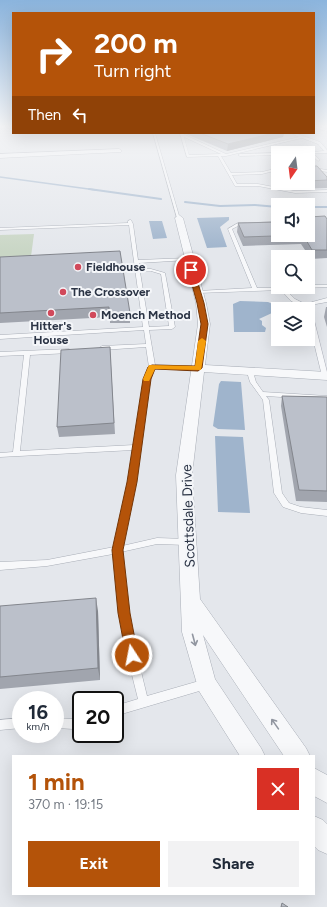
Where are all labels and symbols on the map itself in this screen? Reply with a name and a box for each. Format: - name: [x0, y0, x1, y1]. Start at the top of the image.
- north arrow: [271, 146, 315, 190]
- pin: [174, 253, 208, 287]
- place label: Fieldhouse: [86, 260, 146, 274]
- marker: Fieldhouse: [73, 262, 83, 272]
- place label: The Crossover: [71, 285, 151, 299]
- marker: The Crossover: [58, 287, 68, 297]
- marker: Hitter's House: [46, 308, 56, 318]
- place label: Moench Method: [101, 308, 191, 322]
- marker: Moench Method: [88, 310, 98, 320]
- place label: Hitter's House: [30, 319, 72, 347]
- street label: Scottsdale Drive: [178, 464, 199, 568]
- position arrow: [111, 634, 153, 676]
- one-way arrow: [191, 634, 198, 647]
- speed limit sign: 20: [72, 691, 124, 743]
- one-way arrow: [271, 719, 279, 730]

